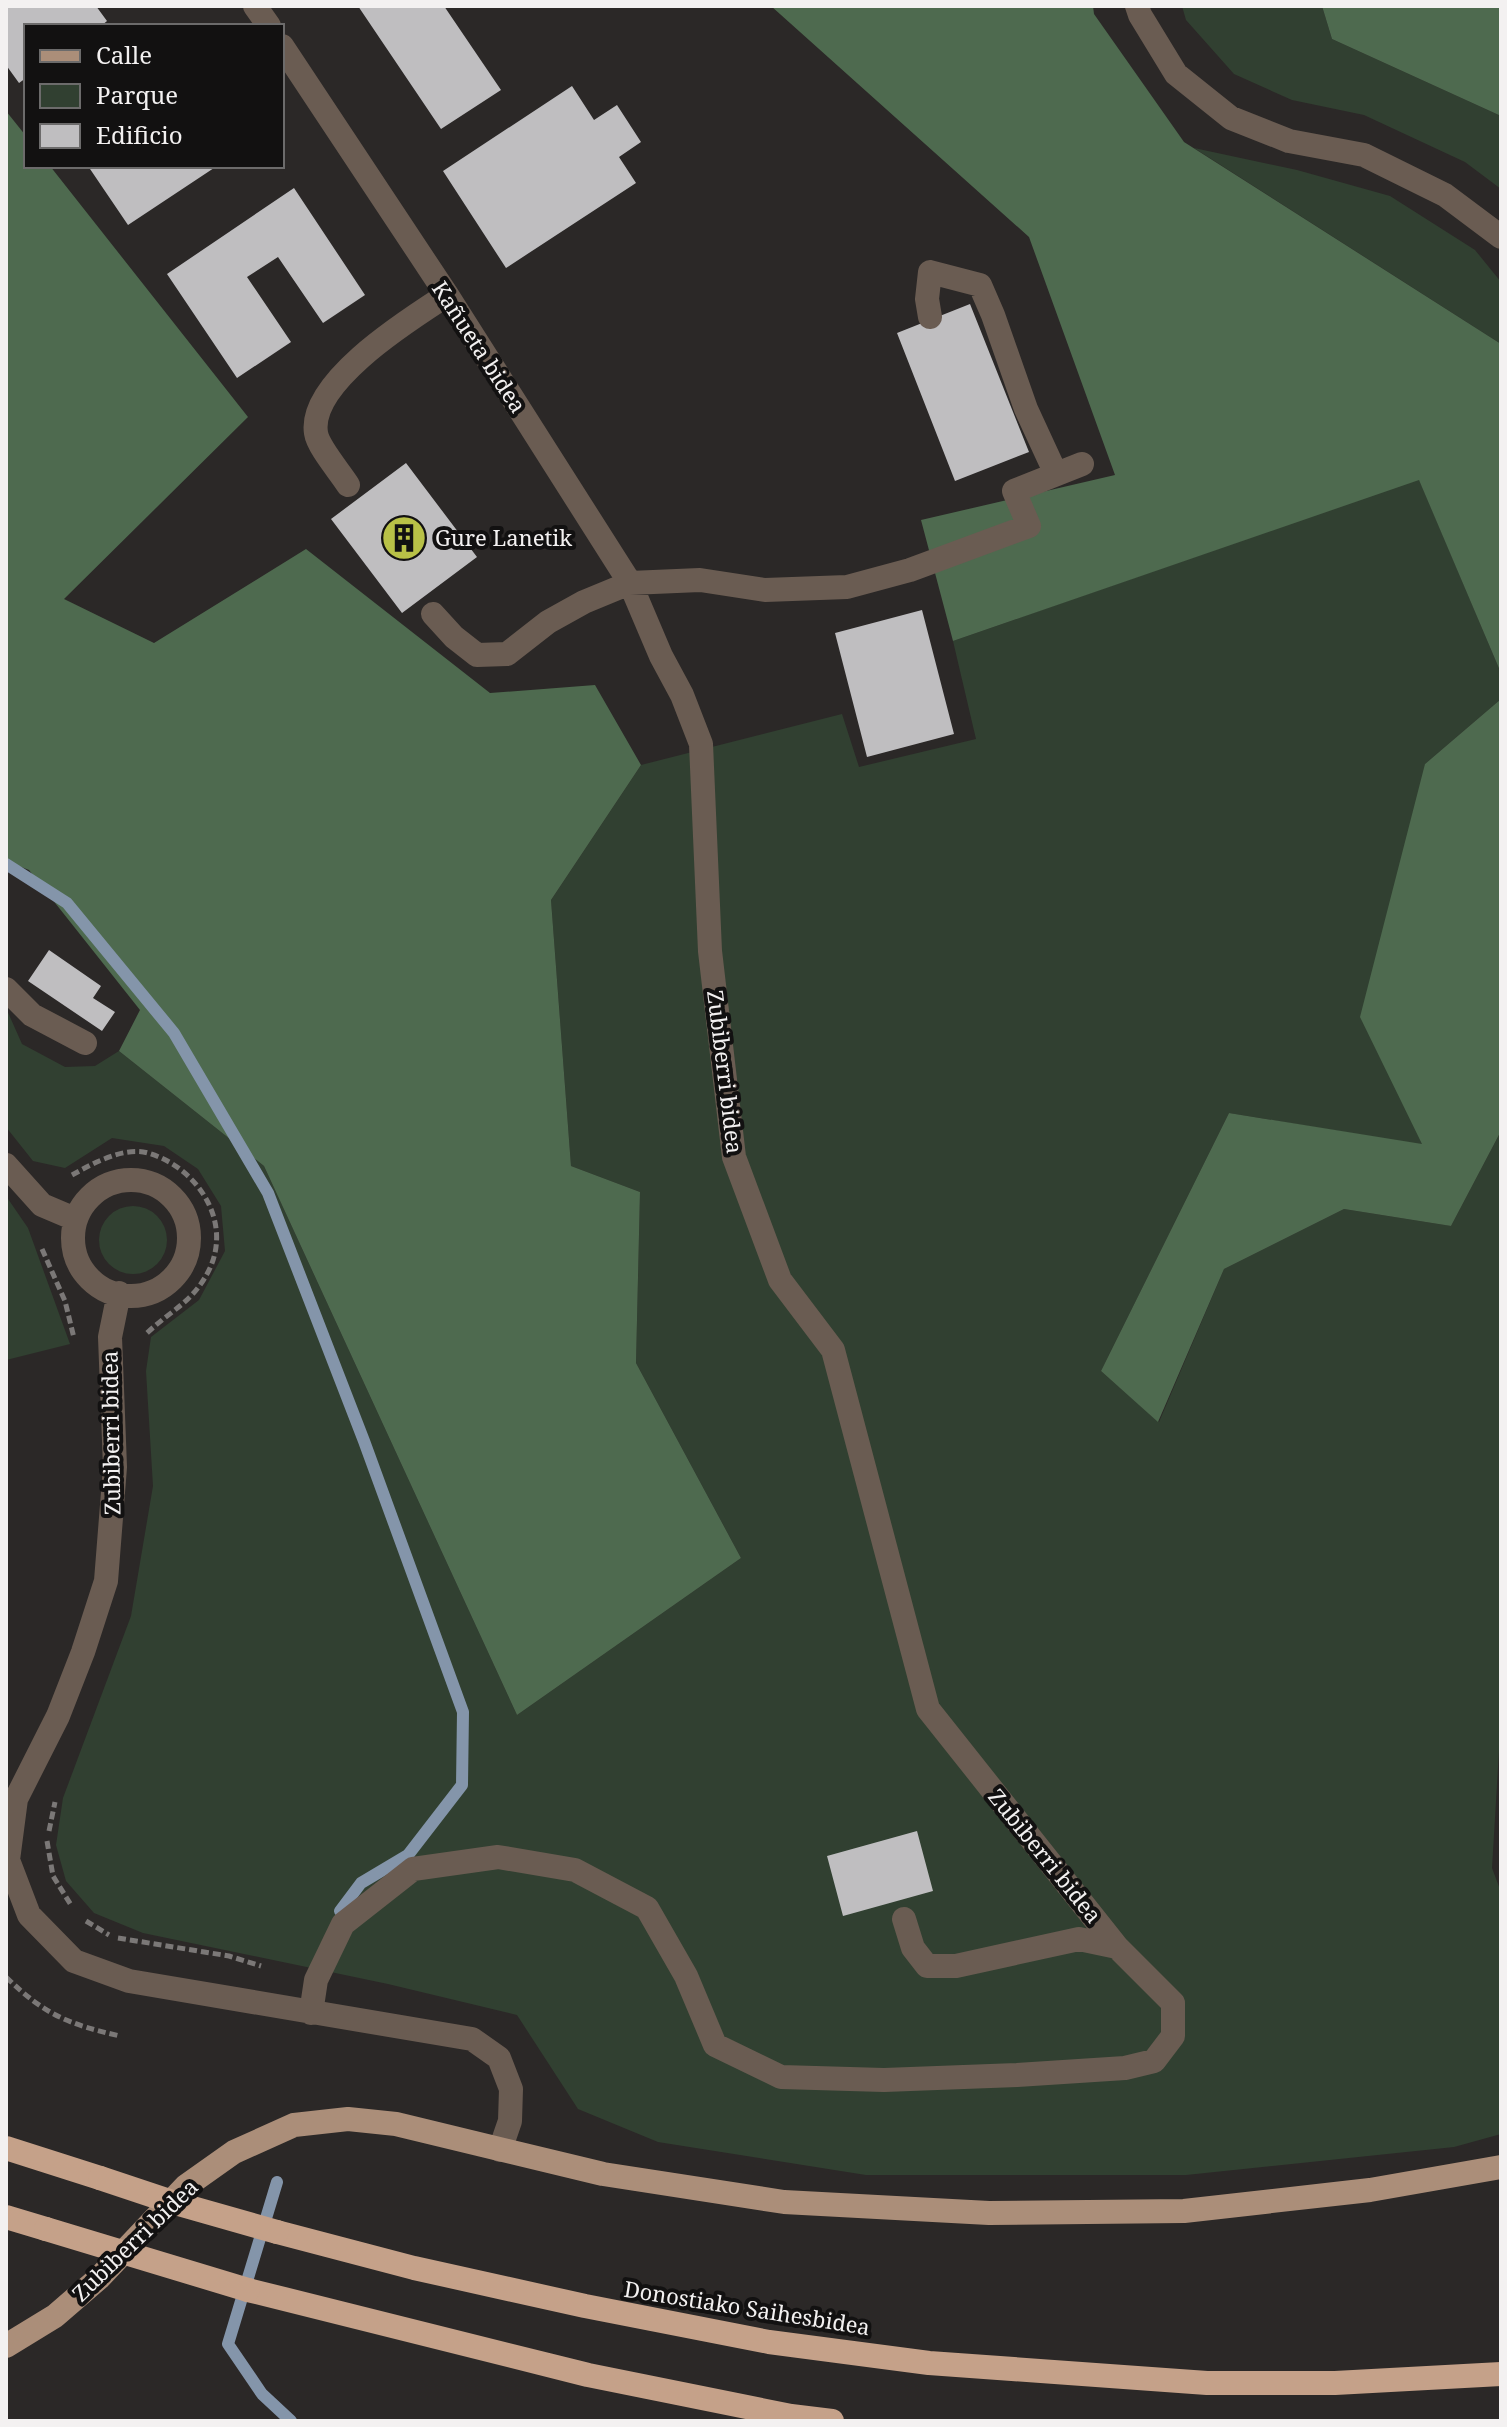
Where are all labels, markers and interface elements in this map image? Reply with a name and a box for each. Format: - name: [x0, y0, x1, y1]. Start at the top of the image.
- legend: [24, 24, 284, 168]
- text: Calle: [96, 38, 152, 71]
- text: Parque: [96, 78, 178, 111]
- text: Edificio: [96, 118, 183, 151]
- street label: Kañueta bidea: [426, 275, 534, 418]
- building icon: Gure Lanetik: [380, 514, 428, 562]
- place label: Gure Lanetik: [435, 522, 572, 552]
- street label: Zubiberri bidea: [701, 988, 751, 1155]
- street label: Zubiberri bidea: [94, 1351, 126, 1516]
- street label: Zubiberri bidea: [982, 1782, 1109, 1929]
- street label: Zubiberri bidea: [65, 2171, 204, 2307]
- street label: Donostiako Saihesbidea: [622, 2273, 872, 2341]

